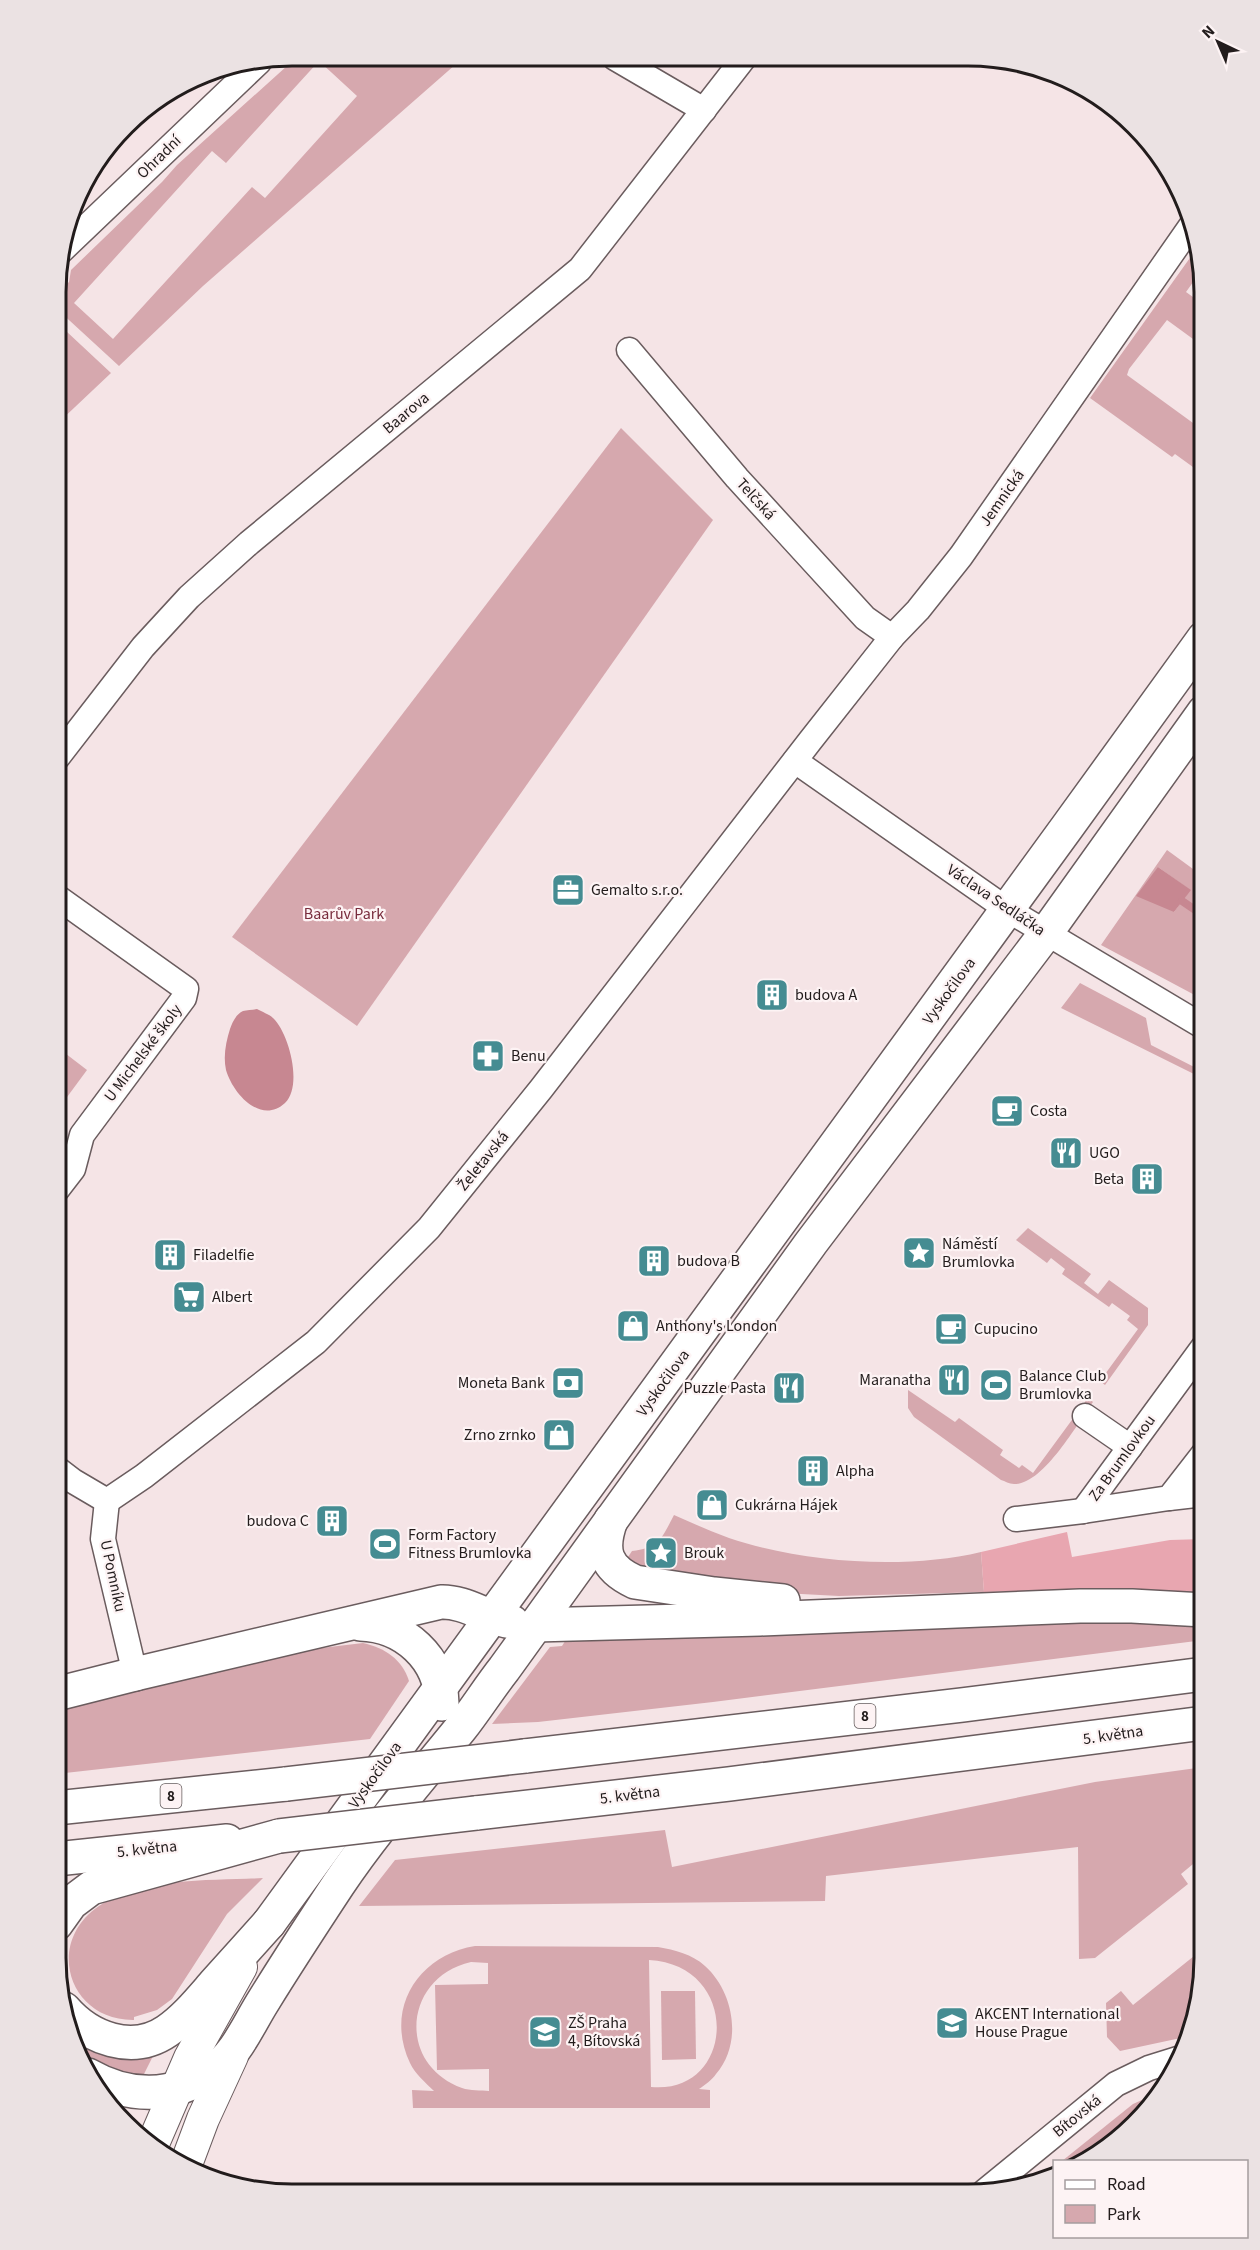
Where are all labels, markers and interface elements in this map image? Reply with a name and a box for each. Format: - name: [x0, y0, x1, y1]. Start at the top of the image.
- north arrow: [1188, 12, 1248, 72]
- text: N: [1197, 20, 1220, 44]
- street label: Ohradní: [132, 130, 187, 184]
- street label: Baarova: [378, 387, 434, 439]
- street label: Jemnická: [974, 465, 1030, 531]
- street label: Telčská: [731, 473, 781, 525]
- street label: Václava Sedláčka: [942, 859, 1050, 941]
- office icon: Gemalto s.r.o.: [550, 872, 586, 908]
- place label: Gemalto s.r.o.: [591, 879, 683, 901]
- park label: Baarův Park: [304, 903, 384, 925]
- street label: Vyskočilova: [917, 953, 981, 1029]
- building icon: budova A: [754, 977, 790, 1013]
- place label: budova A: [795, 984, 857, 1006]
- street label: U Michelské školy: [99, 999, 187, 1106]
- pharmacy icon: Benu: [470, 1038, 506, 1074]
- place label: Benu: [511, 1045, 546, 1067]
- cafe icon: Costa: [989, 1093, 1025, 1129]
- place label: Costa: [1030, 1100, 1067, 1122]
- street label: Želetavská: [452, 1126, 514, 1196]
- restaurant icon: UGO: [1048, 1135, 1084, 1171]
- place label: UGO: [1089, 1142, 1120, 1164]
- building icon: Beta: [1129, 1161, 1165, 1197]
- place label: Beta: [1094, 1168, 1124, 1190]
- place label: Náměstí Brumlovka: [942, 1233, 1015, 1273]
- place icon: Náměstí Brumlovka: [901, 1235, 937, 1271]
- building icon: Filadelfie: [152, 1237, 188, 1273]
- building icon: budova B: [636, 1243, 672, 1279]
- place label: Filadelfie: [193, 1244, 254, 1266]
- place label: budova B: [677, 1250, 740, 1272]
- supermarket icon: Albert: [171, 1279, 207, 1315]
- place label: Albert: [212, 1286, 253, 1308]
- shop icon: Anthony's London: [615, 1308, 651, 1344]
- cafe icon: Cupucino: [933, 1311, 969, 1347]
- place label: Anthony's London: [656, 1315, 777, 1337]
- place label: Cupucino: [974, 1318, 1038, 1340]
- street label: Vyskočilova: [631, 1345, 695, 1421]
- restaurant icon: Maranatha: [936, 1362, 972, 1398]
- bank icon: Moneta Bank: [550, 1365, 586, 1401]
- place label: Balance Club Brumlovka: [1019, 1365, 1106, 1405]
- sports icon: Balance Club Brumlovka: [978, 1367, 1014, 1403]
- place label: Maranatha: [859, 1369, 931, 1391]
- restaurant icon: Puzzle Pasta: [771, 1370, 807, 1406]
- place label: Moneta Bank: [458, 1372, 545, 1394]
- place label: Puzzle Pasta: [683, 1377, 766, 1399]
- street label: Za Brumlovkou: [1083, 1410, 1161, 1506]
- shop icon: Zrno zrnko: [541, 1417, 577, 1453]
- place label: Zrno zrnko: [464, 1424, 536, 1446]
- building icon: Alpha: [795, 1453, 831, 1489]
- place label: Alpha: [836, 1460, 874, 1482]
- shop icon: Cukrárna Hájek: [694, 1487, 730, 1523]
- place label: Cukrárna Hájek: [735, 1494, 838, 1516]
- building icon: budova C: [314, 1503, 350, 1539]
- place label: budova C: [246, 1510, 309, 1532]
- place label: Form Factory Fitness Brumlovka: [408, 1524, 531, 1564]
- sports icon: Form Factory Fitness Brumlovka: [367, 1526, 403, 1562]
- place icon: Brouk: [643, 1535, 679, 1571]
- street label: U Pomníku: [95, 1538, 131, 1614]
- place label: Brouk: [684, 1542, 724, 1564]
- road number: 8: [854, 1704, 876, 1728]
- street label: 5. května: [1082, 1720, 1144, 1750]
- street label: Vyskočilova: [343, 1737, 407, 1813]
- street label: 5. května: [599, 1780, 661, 1810]
- road number: 8: [160, 1784, 182, 1808]
- street label: 5. května: [116, 1835, 178, 1863]
- place label: AKCENT International House Prague: [975, 2003, 1119, 2043]
- school or university icon: AKCENT International House Prague: [934, 2005, 970, 2041]
- place label: ZŠ Praha 4, Bítovská: [568, 2012, 640, 2052]
- school or university icon: ZŠ Praha 4, Bítovská: [527, 2014, 563, 2050]
- street label: Bítovská: [1048, 2089, 1106, 2143]
- legend: [1053, 2160, 1248, 2238]
- text: Road: [1107, 2172, 1146, 2197]
- text: Park: [1107, 2202, 1141, 2227]

